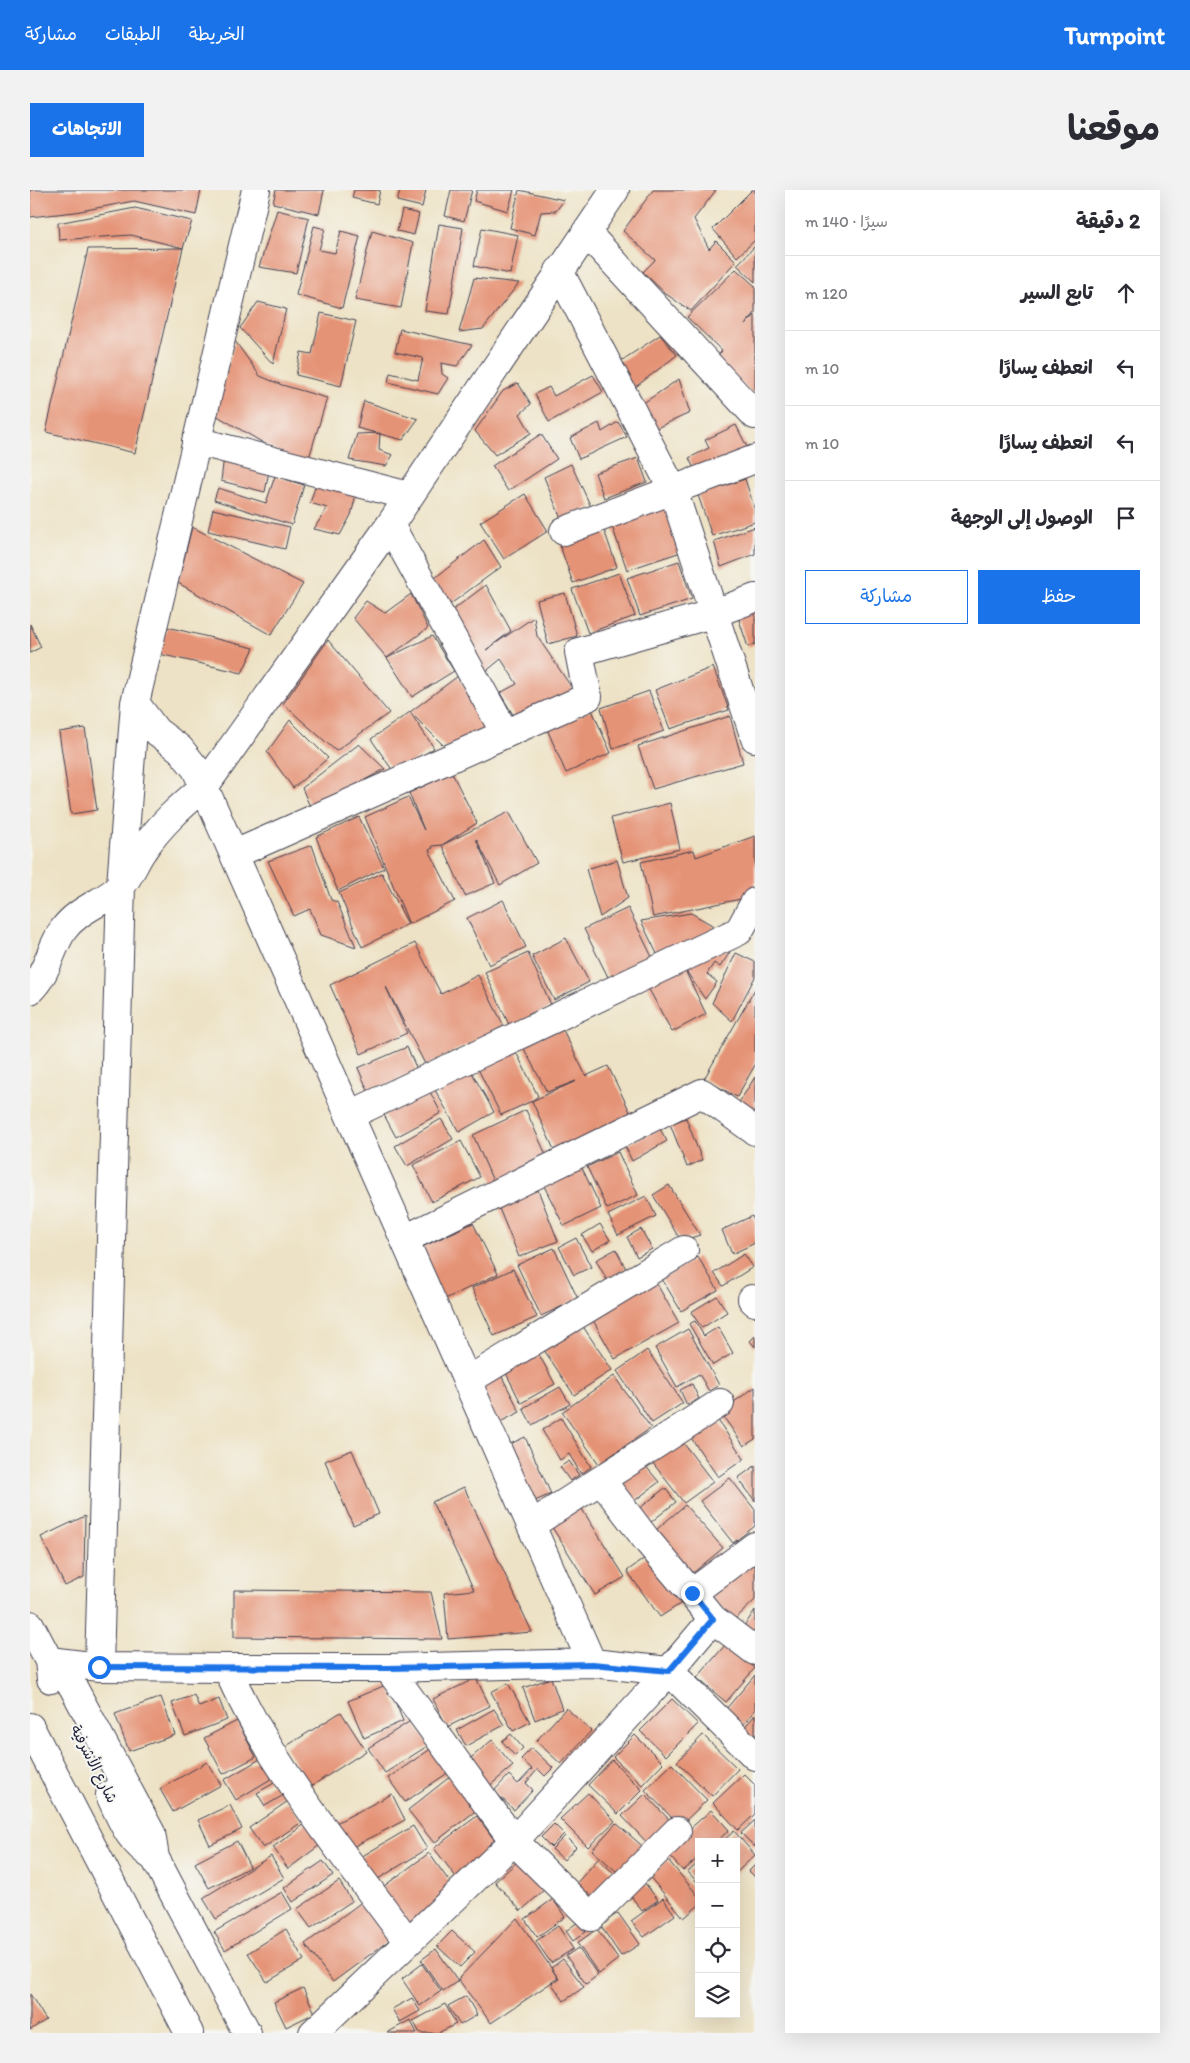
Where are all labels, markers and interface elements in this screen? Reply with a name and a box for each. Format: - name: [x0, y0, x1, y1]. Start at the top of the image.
- text: Turnpoint: [1064, 21, 1165, 50]
- text: مشاركة: [25, 23, 77, 45]
- text: الطبقات: [105, 23, 161, 45]
- text: الخريطة: [189, 23, 245, 45]
- button: الاتجاهات: [30, 103, 144, 157]
- text: موقعنا: [1067, 107, 1160, 149]
- text: 2 دقيقة: [1076, 208, 1140, 233]
- text: سيرًا · 140 m: [805, 212, 888, 231]
- icon: ahead: [1112, 279, 1140, 307]
- text: تابع السير: [1021, 281, 1093, 304]
- text: 120 m: [805, 284, 848, 303]
- icon: left: [1112, 354, 1140, 382]
- text: انعطف يسارًا: [999, 356, 1093, 379]
- text: 10 m: [805, 359, 839, 378]
- icon: left: [1112, 429, 1140, 457]
- text: انعطف يسارًا: [999, 431, 1093, 454]
- text: 10 m: [805, 434, 839, 453]
- icon: arrive: [1112, 504, 1140, 532]
- text: الوصول إلى الوجهة: [951, 506, 1093, 529]
- button: مشاركة: [805, 570, 968, 624]
- button: حفظ: [978, 570, 1140, 624]
- route end: [681, 1582, 704, 1605]
- route start: [88, 1656, 111, 1679]
- street label: شارع الأشرفية: [66, 1722, 122, 1806]
- map controls: [695, 1838, 740, 2018]
- button: +: [695, 1838, 740, 1883]
- button: −: [695, 1883, 740, 1928]
- button: locate: [695, 1928, 740, 1973]
- button: layers: [695, 1973, 740, 2018]

